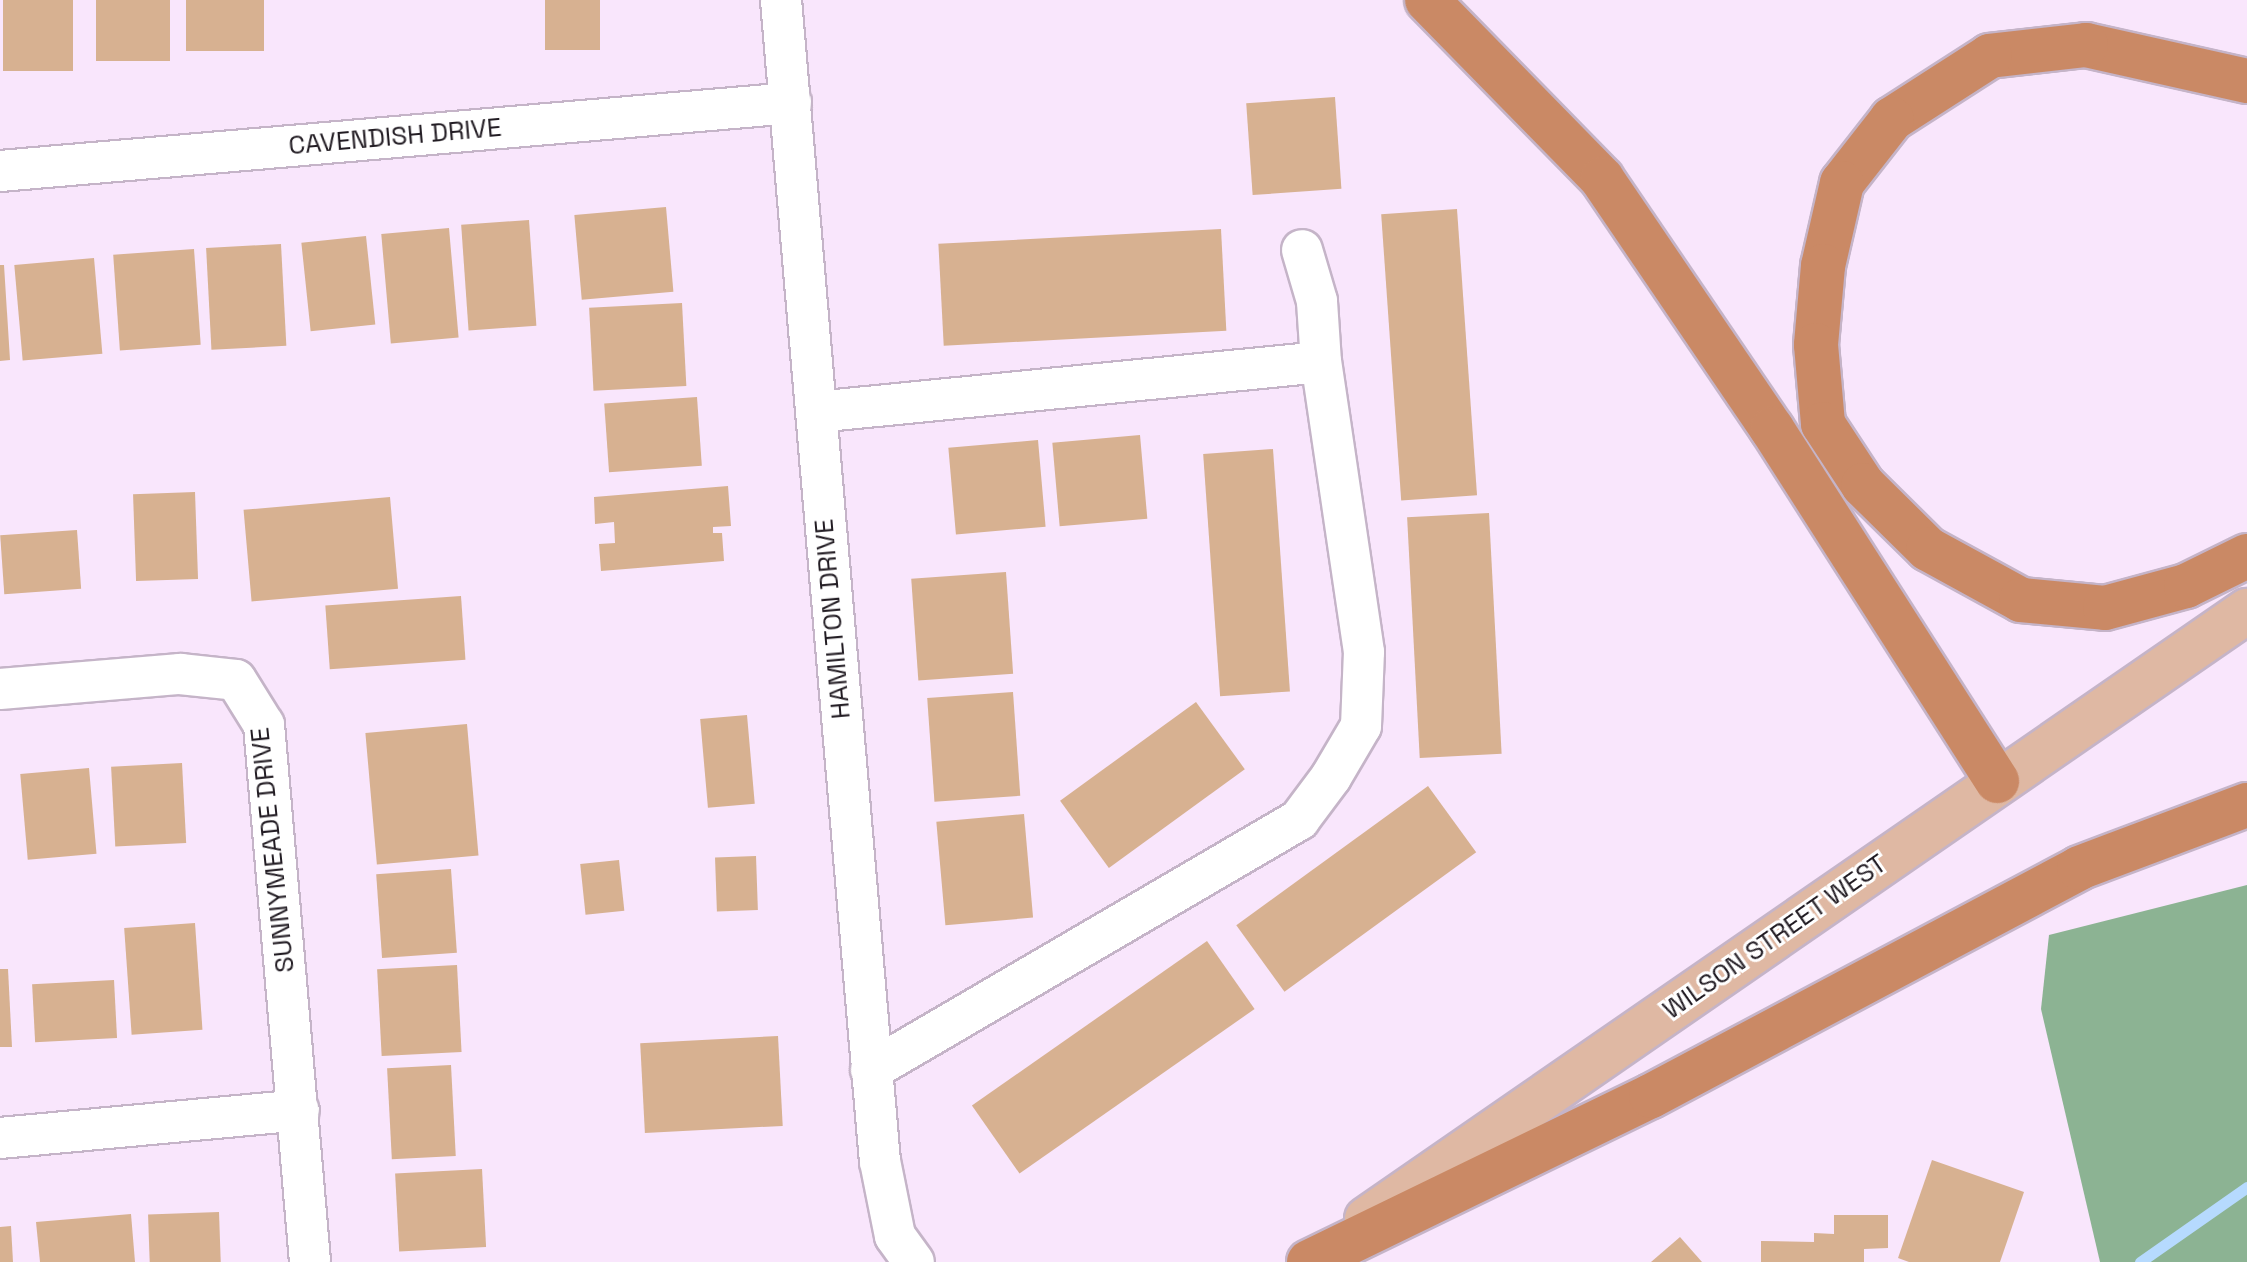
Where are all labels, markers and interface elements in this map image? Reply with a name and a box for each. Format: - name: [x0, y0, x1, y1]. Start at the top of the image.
- street label: CAVENDISH DRIVE: [287, 112, 503, 162]
- street label: HAMILTON DRIVE: [809, 518, 857, 720]
- street label: SUNNYMEADE DRIVE: [245, 726, 301, 974]
- street label: WILSON STREET WEST: [1657, 848, 1893, 1026]

